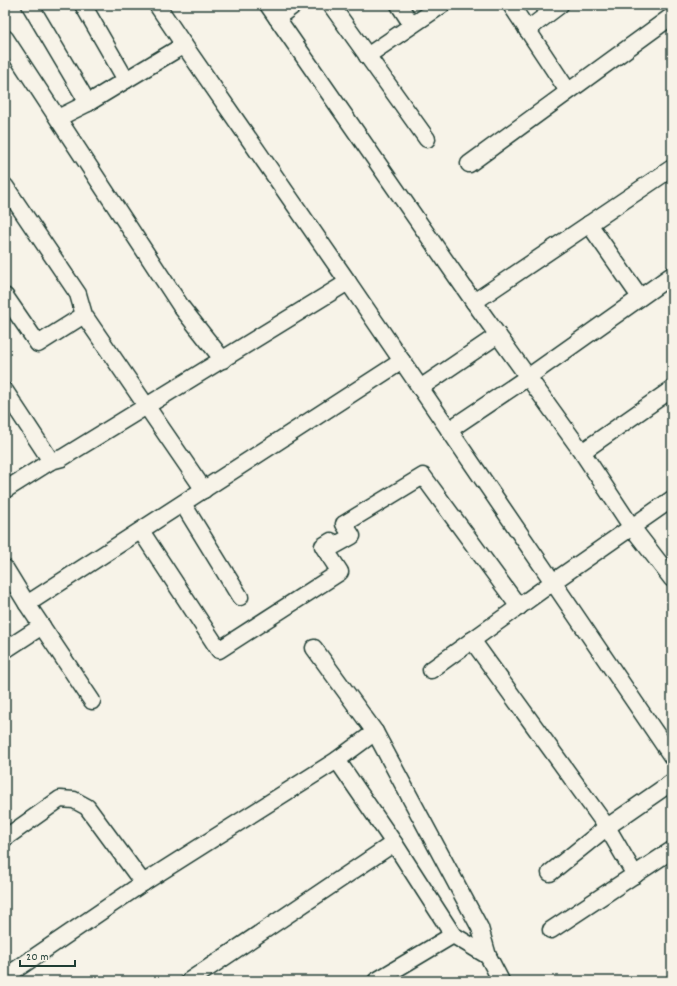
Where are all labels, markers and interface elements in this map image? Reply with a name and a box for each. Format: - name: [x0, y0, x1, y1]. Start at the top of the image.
- scale bar: [20, 942, 75, 968]
- text: 20 m: [26, 949, 49, 966]

